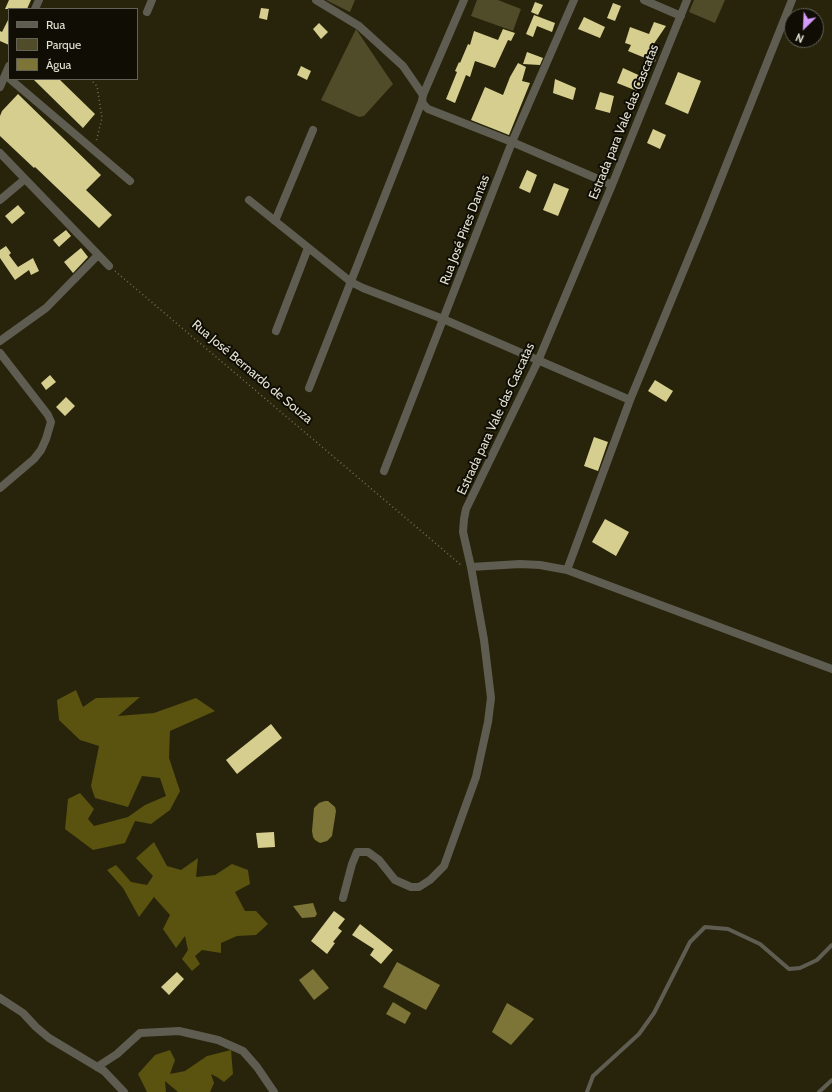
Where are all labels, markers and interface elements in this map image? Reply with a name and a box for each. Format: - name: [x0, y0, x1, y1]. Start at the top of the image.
- legend: [8, 8, 138, 80]
- north arrow: [784, 8, 824, 48]
- text: Rua: [46, 17, 65, 32]
- text: N: [793, 30, 806, 46]
- text: Parque: [46, 37, 81, 52]
- street label: Estrada para Vale das Cascatas: [586, 42, 662, 202]
- text: Água: [46, 57, 71, 72]
- street label: Rua José Pires Dantas: [437, 173, 493, 287]
- street label: Rua José Bernardo de Souza: [188, 317, 316, 427]
- street label: Estrada para Vale das Cascatas: [454, 341, 538, 497]

